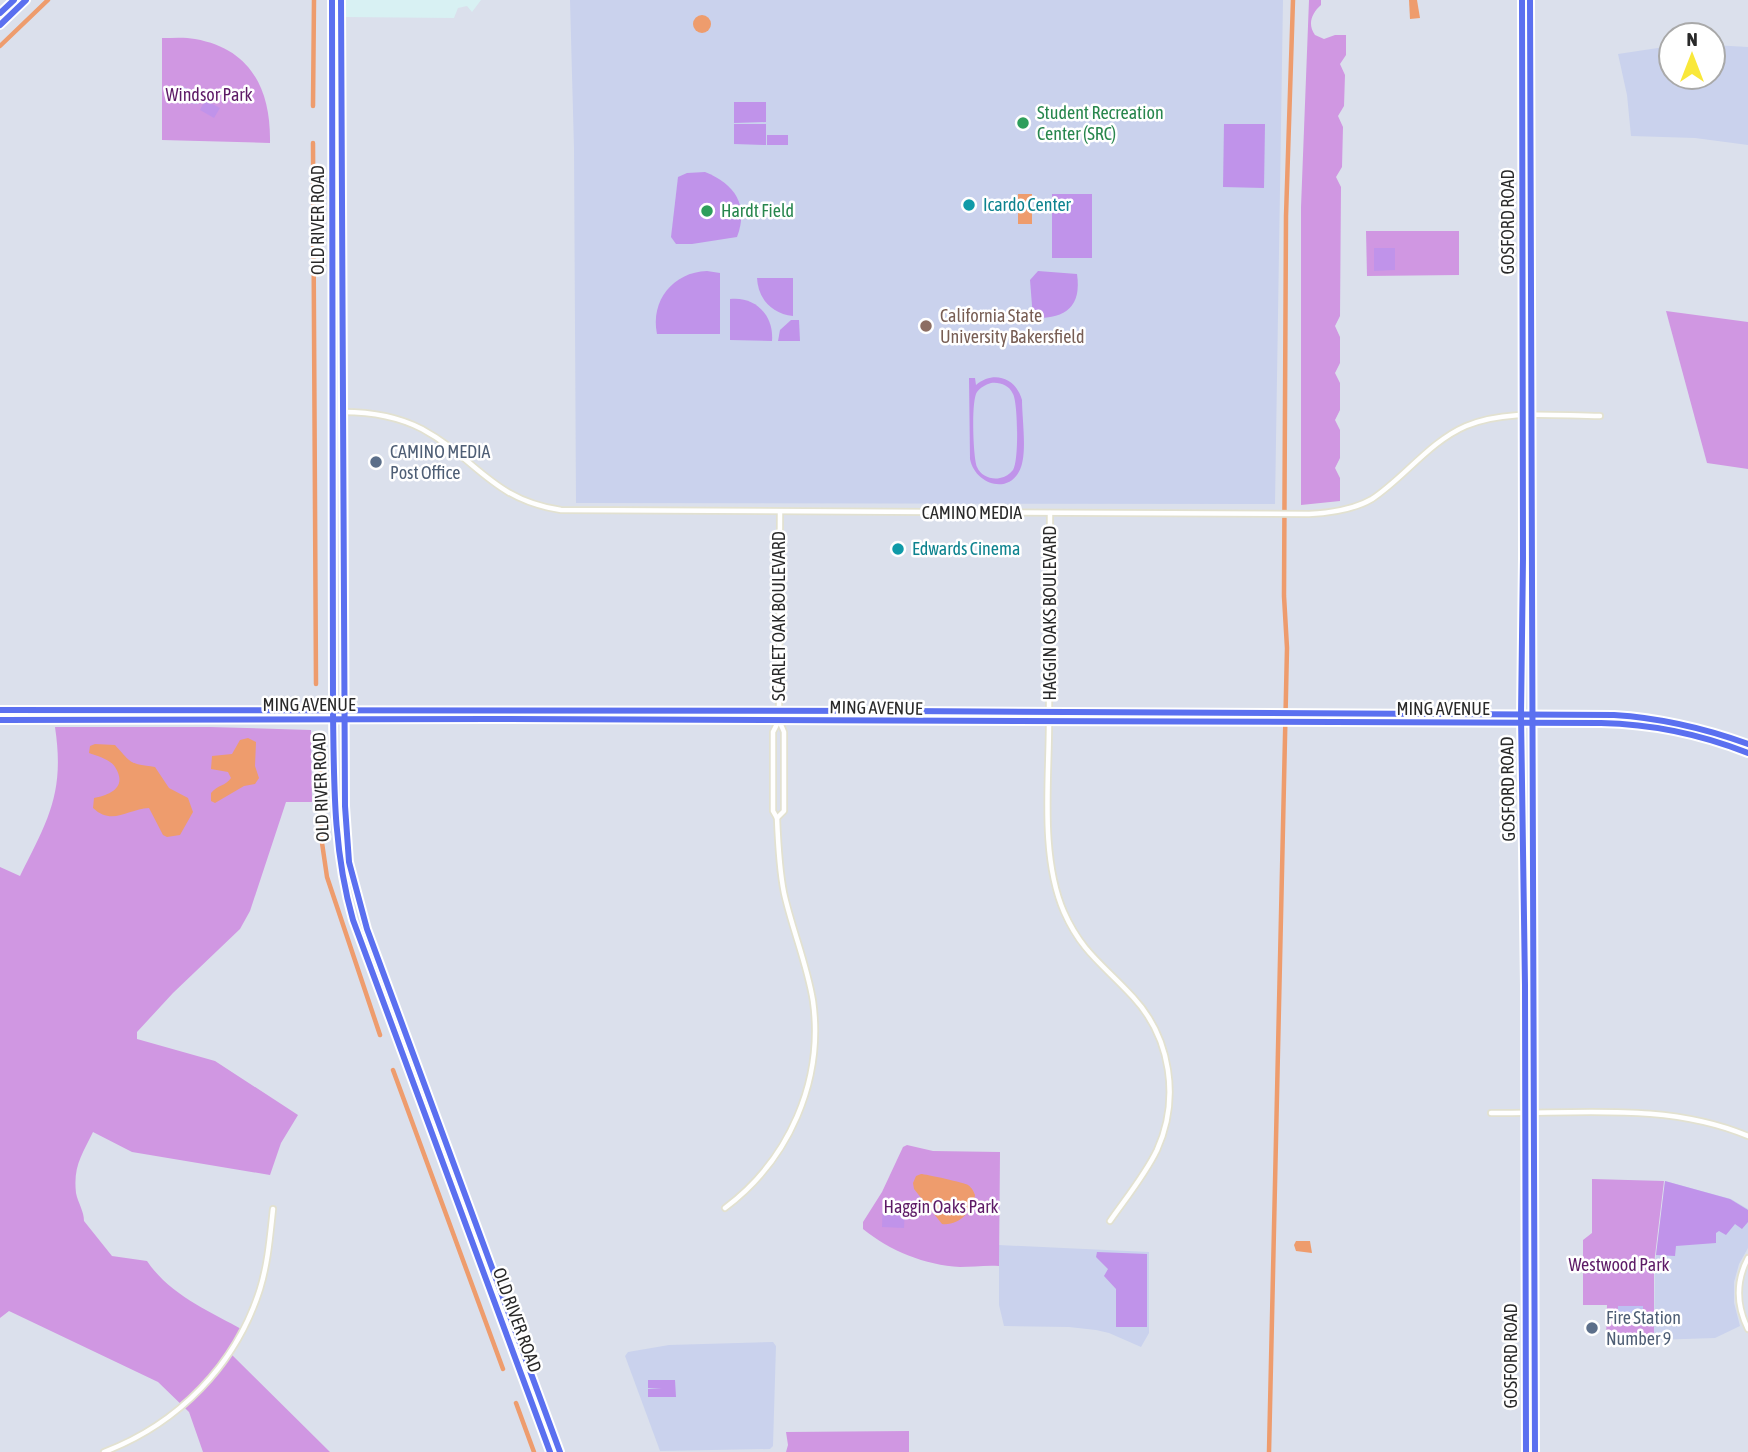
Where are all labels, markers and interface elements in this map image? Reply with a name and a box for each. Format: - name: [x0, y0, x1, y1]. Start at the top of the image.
- north arrow: [1657, 21, 1727, 91]
- text: N: [1686, 28, 1698, 50]
- park label: Windsor Park: [165, 84, 253, 105]
- place label: Student Recreation Center (SRC): [1037, 102, 1164, 144]
- marker: Student Recreation Center (SRC): [1015, 115, 1031, 131]
- street label: OLD RIVER ROAD: [307, 165, 328, 275]
- street label: GOSFORD ROAD: [1497, 169, 1518, 275]
- place label: Icardo Center: [983, 194, 1072, 215]
- marker: Icardo Center: [961, 197, 977, 213]
- place label: Hardt Field: [721, 200, 794, 221]
- marker: Hardt Field: [699, 203, 715, 219]
- place label: California State University Bakersfield: [940, 305, 1084, 347]
- marker: California State University Bakersfield: [918, 318, 934, 334]
- place label: CAMINO MEDIA Post Office: [390, 441, 491, 483]
- marker: CAMINO MEDIA Post Office: [368, 454, 384, 470]
- street label: CAMINO MEDIA: [922, 502, 1022, 523]
- street label: HAGGIN OAKS BOULEVARD: [1039, 526, 1060, 700]
- street label: SCARLET OAK BOULEVARD: [768, 531, 789, 701]
- place label: Edwards Cinema: [912, 538, 1020, 559]
- marker: Edwards Cinema: [890, 541, 906, 557]
- street label: MING AVENUE: [262, 694, 356, 715]
- street label: MING AVENUE: [829, 696, 923, 719]
- street label: MING AVENUE: [1396, 698, 1490, 719]
- street label: OLD RIVER ROAD: [308, 732, 333, 842]
- street label: GOSFORD ROAD: [1496, 736, 1519, 842]
- park label: Haggin Oaks Park: [884, 1196, 999, 1217]
- park label: Westwood Park: [1569, 1254, 1669, 1275]
- street label: OLD RIVER ROAD: [489, 1265, 546, 1375]
- street label: GOSFORD ROAD: [1500, 1303, 1521, 1409]
- place label: Fire Station Number 9: [1606, 1307, 1681, 1349]
- marker: Fire Station Number 9: [1584, 1320, 1600, 1336]

